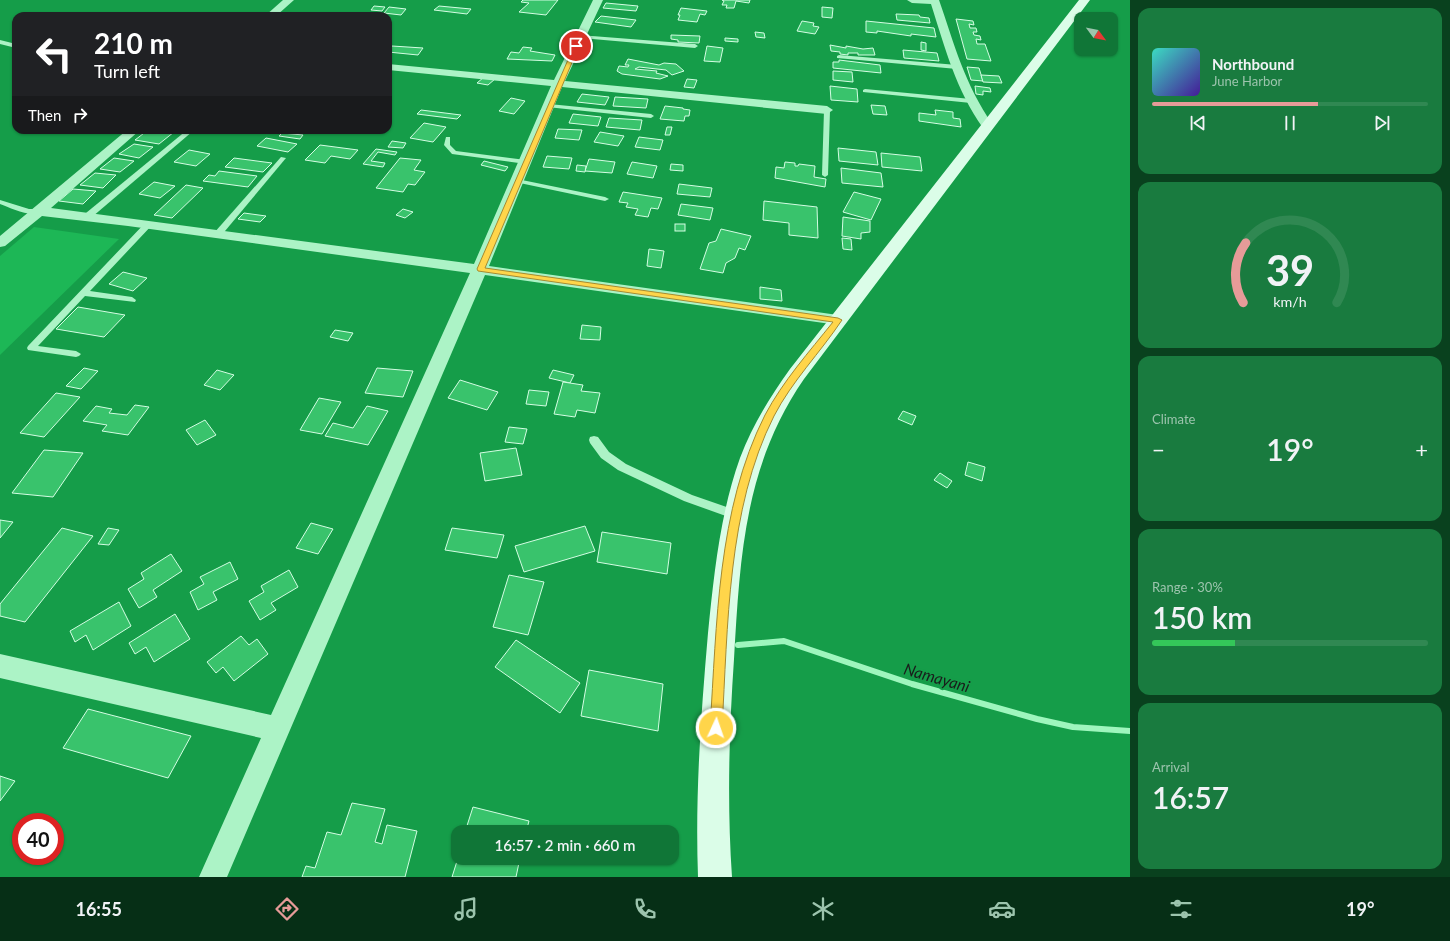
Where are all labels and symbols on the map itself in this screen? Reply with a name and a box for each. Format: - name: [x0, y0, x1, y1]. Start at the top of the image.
- north arrow: [1074, 12, 1118, 56]
- pin: [559, 29, 593, 63]
- water label: Namayani: [902, 659, 972, 696]
- position arrow: [695, 707, 737, 749]
- speed limit sign: 40: [12, 813, 64, 865]

